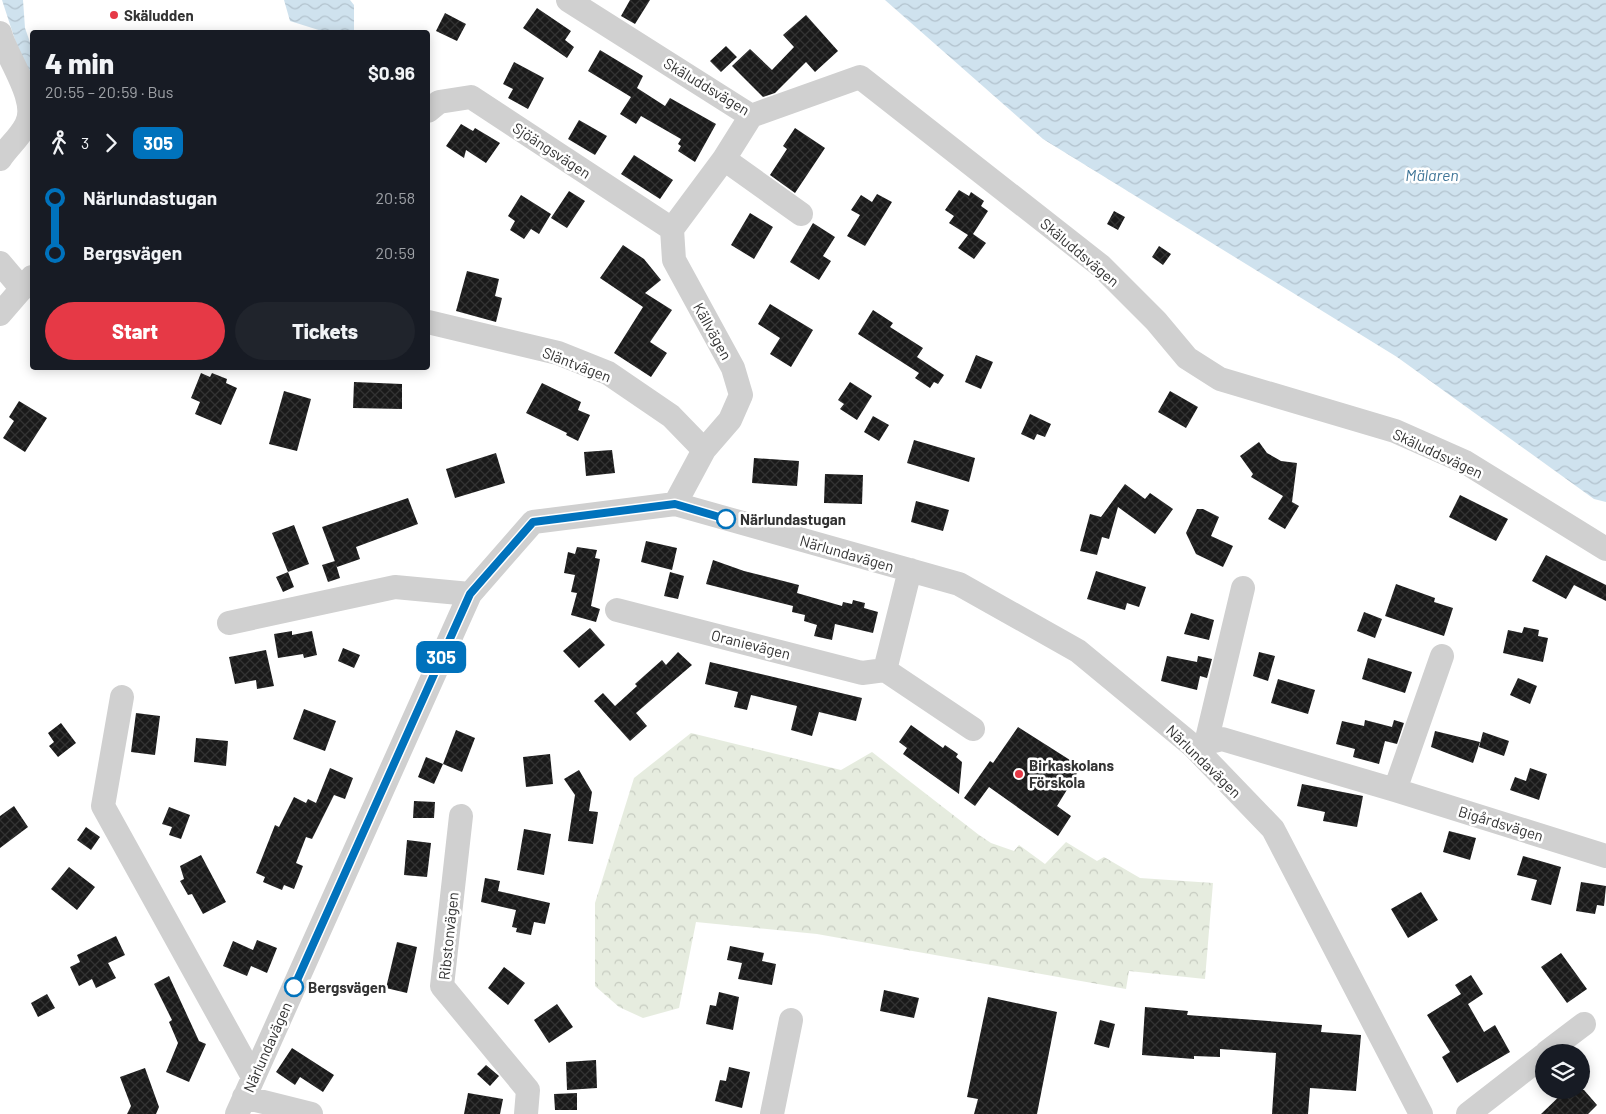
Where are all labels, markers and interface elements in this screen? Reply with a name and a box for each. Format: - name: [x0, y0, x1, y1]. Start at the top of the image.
- place label: Skäludden: [124, 6, 194, 24]
- marker: Skäludden: [108, 9, 120, 21]
- text: 4 min: [45, 46, 114, 80]
- street label: Skäluddsvägen: [661, 53, 753, 119]
- text: $0.96: [368, 61, 415, 84]
- text: 20:55 – 20:59 · Bus: [45, 82, 174, 101]
- street label: Sjöängsvägen: [510, 118, 594, 182]
- icon: walk: [45, 129, 73, 157]
- icon: forward: [97, 129, 125, 157]
- text: 305: [143, 132, 173, 154]
- text: 3: [81, 133, 89, 152]
- water label: Mälaren: [1405, 165, 1459, 184]
- text: Närlundastugan: [83, 186, 217, 209]
- text: 20:58: [375, 188, 415, 207]
- street label: Skäluddsvägen: [1037, 214, 1123, 290]
- text: Bergsvägen: [83, 241, 182, 264]
- text: 20:59: [375, 243, 415, 262]
- street label: Källvägen: [690, 299, 736, 363]
- button: Start: [45, 302, 225, 360]
- button: Tickets: [235, 302, 415, 360]
- street label: Släntvägen: [540, 343, 614, 385]
- street label: Skäluddsvägen: [1390, 424, 1486, 482]
- marker: Närlundastugan: [716, 509, 736, 529]
- place label: Närlundastugan: [740, 510, 846, 528]
- street label: Närlundavägen: [798, 531, 896, 575]
- street label: Oranievägen: [710, 625, 792, 663]
- line badge: 305: [412, 641, 470, 673]
- text: 305: [426, 646, 456, 668]
- street label: Närlundavägen: [1163, 721, 1245, 801]
- place label: Birkaskolans Förskola: [1029, 756, 1114, 791]
- marker: Birkaskolans Förskola: [1013, 768, 1025, 780]
- street label: Bigårdsvägen: [1456, 802, 1546, 844]
- street label: Ribstonvägen: [434, 891, 462, 981]
- marker: Bergsvägen: [284, 977, 304, 997]
- place label: Bergsvägen: [308, 978, 386, 996]
- street label: Närlundavägen: [239, 999, 295, 1095]
- map controls: [1535, 1044, 1590, 1099]
- button: layers: [1535, 1044, 1590, 1099]

